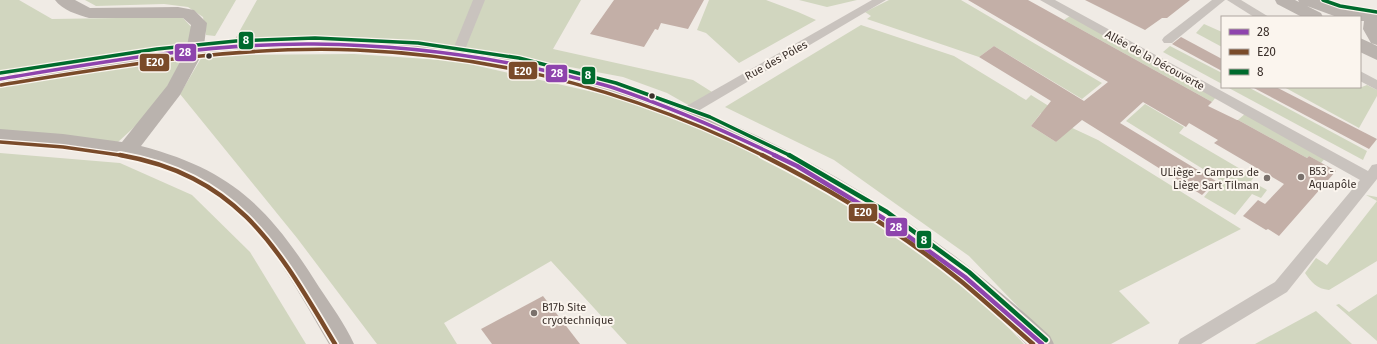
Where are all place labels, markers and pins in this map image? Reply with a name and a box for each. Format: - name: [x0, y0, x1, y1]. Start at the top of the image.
- unlabelled marker: [204, 51, 214, 61]
- unlabelled marker: [647, 91, 657, 101]
- place label: B53 - Aquapôle: [1309, 165, 1356, 191]
- place label: ULiège - Campus de Liège Sart Tilman: [1160, 166, 1259, 192]
- marker: B53 - Aquapôle: [1296, 172, 1306, 182]
- marker: ULiège - Campus de Liège Sart Tilman: [1262, 173, 1272, 183]
- place label: B17b Site cryotechnique: [542, 301, 613, 327]
- marker: B17b Site cryotechnique: [529, 308, 539, 318]

